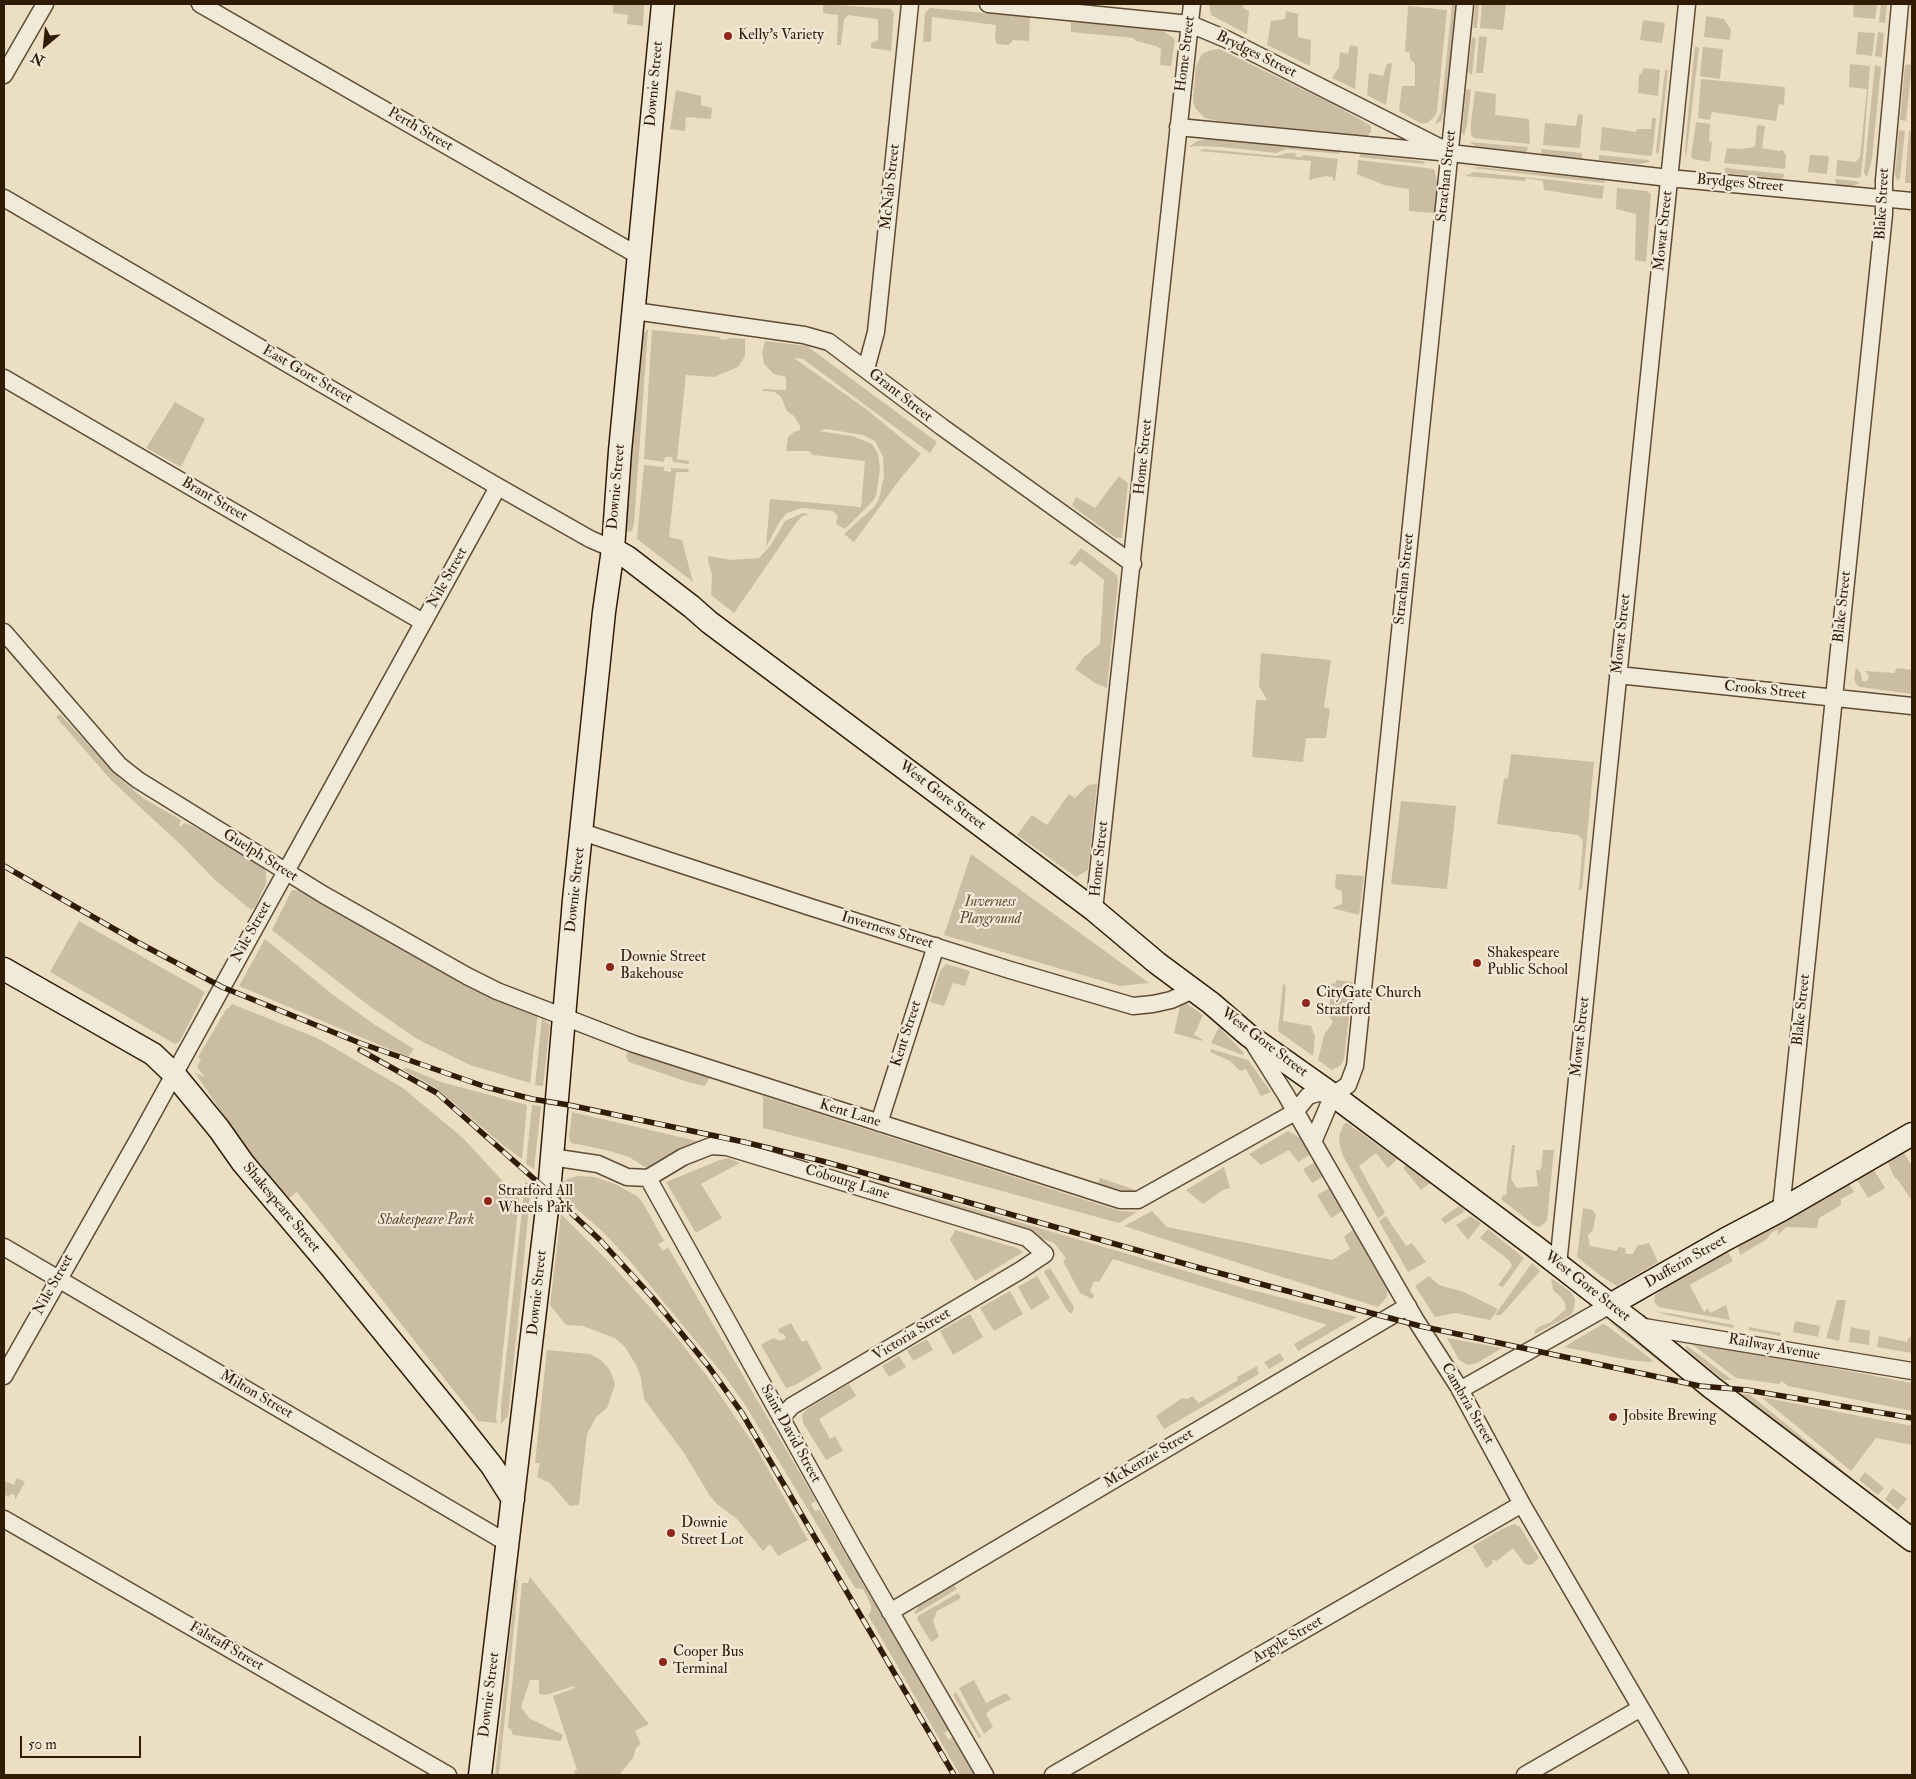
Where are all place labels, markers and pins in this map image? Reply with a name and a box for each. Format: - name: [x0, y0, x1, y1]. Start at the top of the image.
- place label: Kelly's Variety: [738, 27, 824, 45]
- marker: Kelly's Variety: [722, 30, 734, 42]
- place label: Shakespeare Public School: [1487, 945, 1568, 980]
- place label: Downie Street Bakehouse: [620, 949, 706, 984]
- marker: Shakespeare Public School: [1471, 957, 1483, 969]
- marker: Downie Street Bakehouse: [604, 961, 616, 973]
- place label: CityGate Church Stratford: [1316, 985, 1421, 1020]
- marker: CityGate Church Stratford: [1300, 997, 1312, 1009]
- place label: Stratford All Wheels Park: [498, 1183, 573, 1218]
- marker: Stratford All Wheels Park: [482, 1195, 494, 1207]
- place label: Jobsite Brewing: [1623, 1408, 1717, 1426]
- marker: Jobsite Brewing: [1607, 1411, 1619, 1423]
- place label: Downie Street Lot: [681, 1515, 743, 1550]
- marker: Downie Street Lot: [665, 1527, 677, 1539]
- place label: Cooper Bus Terminal: [673, 1644, 744, 1679]
- marker: Cooper Bus Terminal: [657, 1656, 669, 1668]

